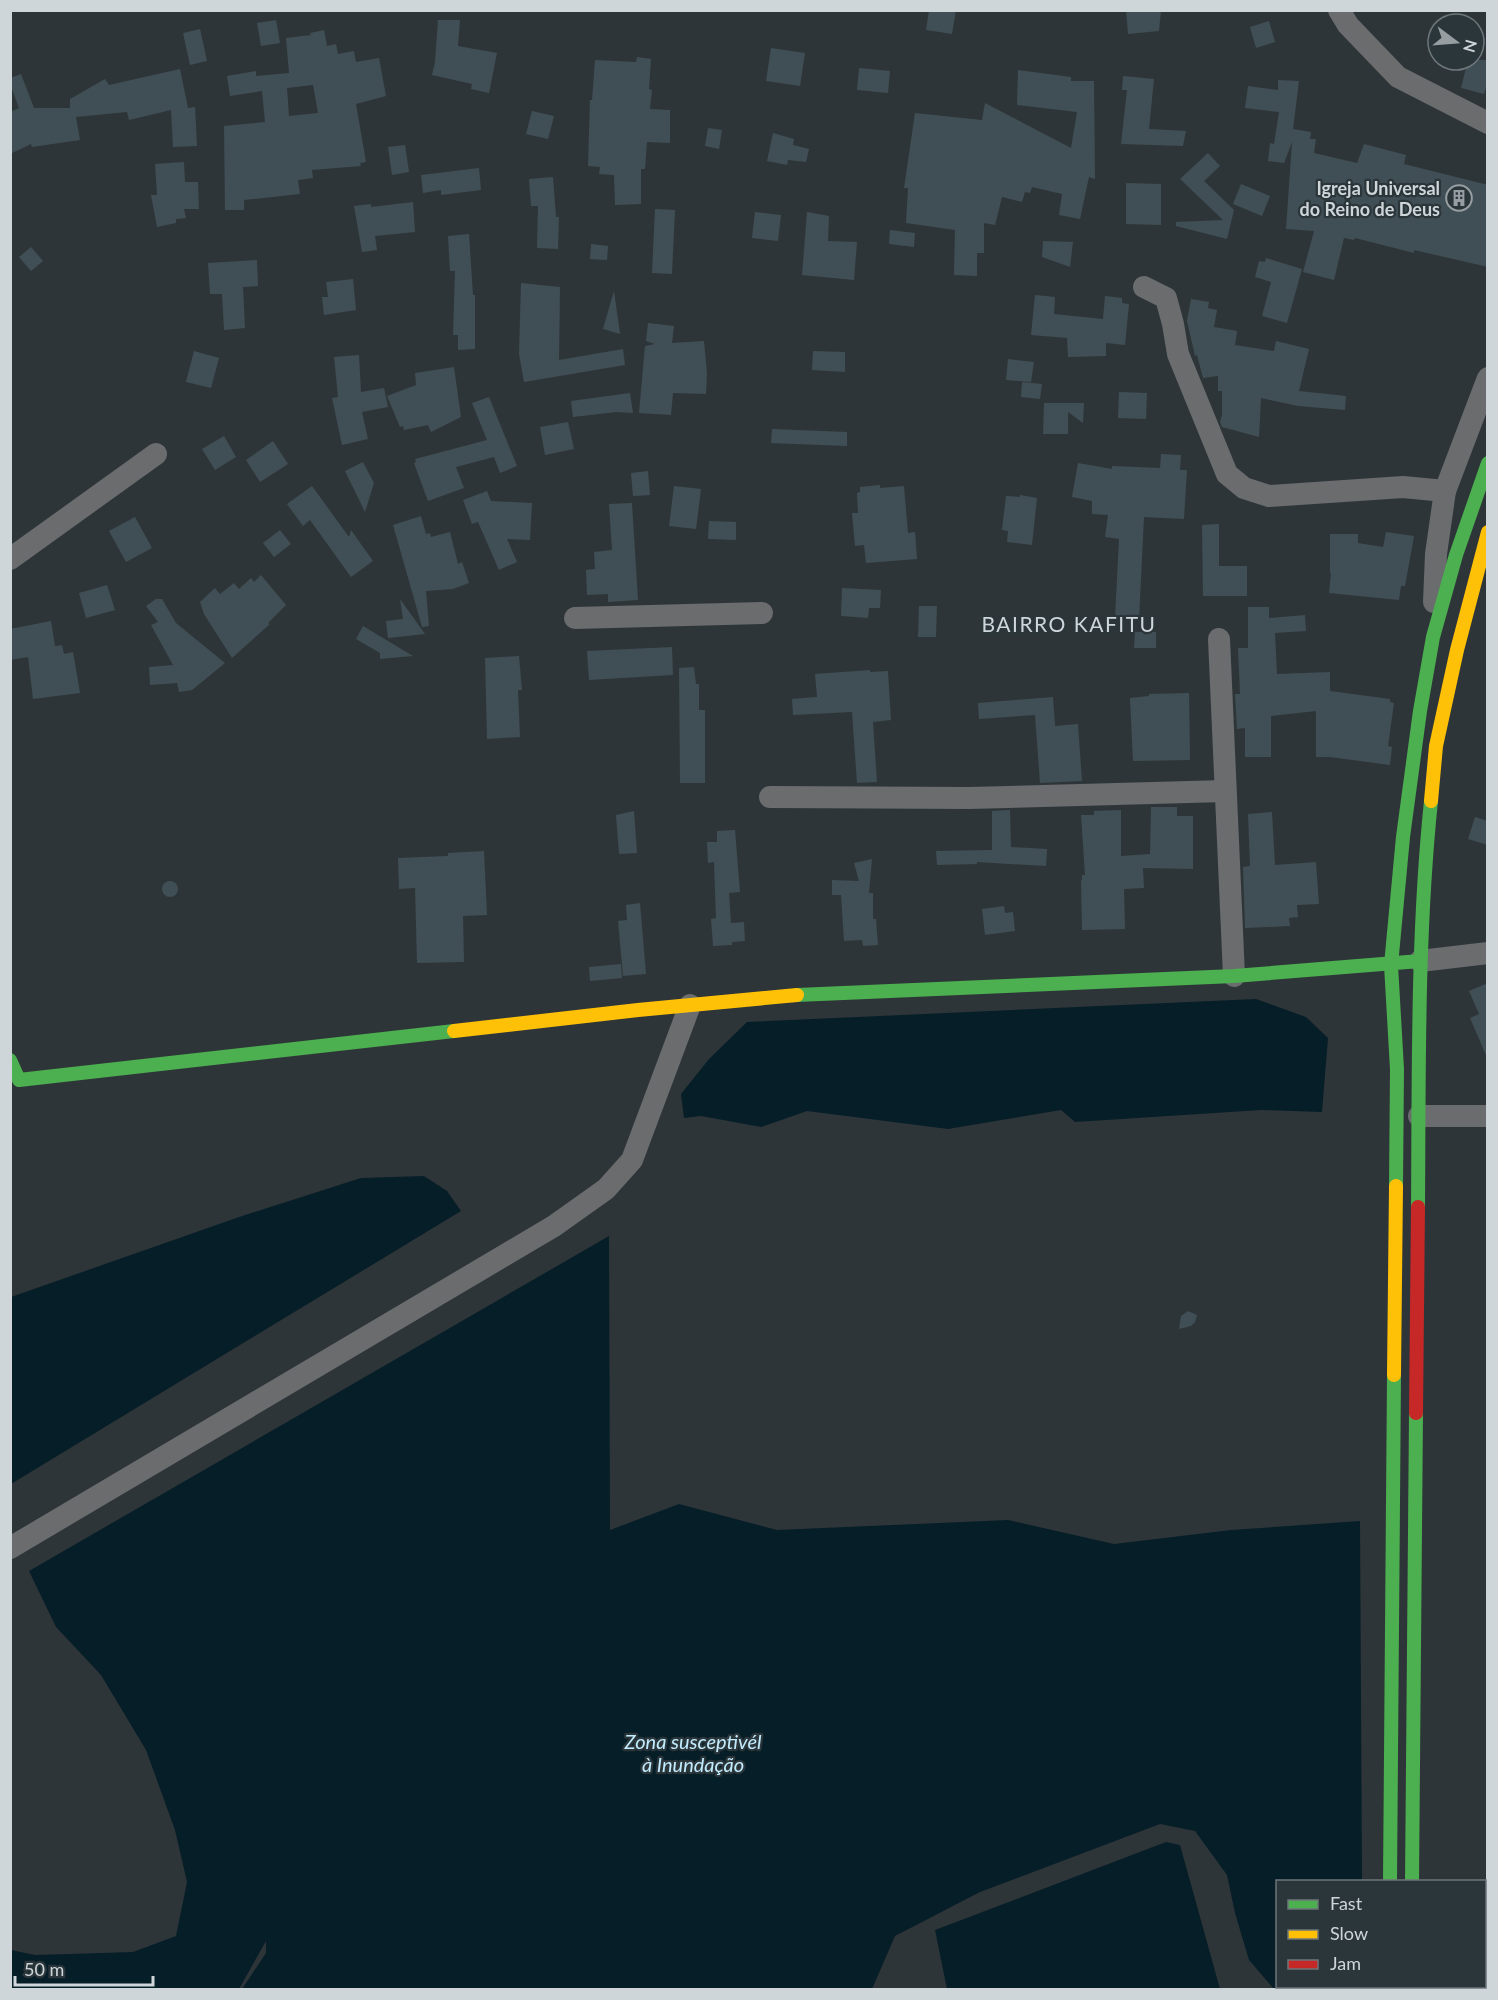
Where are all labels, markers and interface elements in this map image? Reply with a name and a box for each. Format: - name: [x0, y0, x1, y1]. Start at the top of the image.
- north arrow: [1426, 12, 1486, 72]
- text: N: [1460, 38, 1482, 55]
- place label: Igreja Universal do Reino de Deus: [1300, 177, 1440, 220]
- building icon: Igreja Universal do Reino de Deus: [1444, 183, 1474, 213]
- district label: BAIRRO KAFITU: [981, 611, 1157, 636]
- water label: Zona susceptivél à Inundação: [624, 1729, 762, 1776]
- legend: [1276, 1880, 1486, 1988]
- text: Fast: [1330, 1892, 1363, 1914]
- text: Slow: [1330, 1922, 1368, 1944]
- scale bar: [15, 1949, 153, 1987]
- text: Jam: [1330, 1952, 1361, 1974]
- text: 50 m: [24, 1958, 64, 1980]

